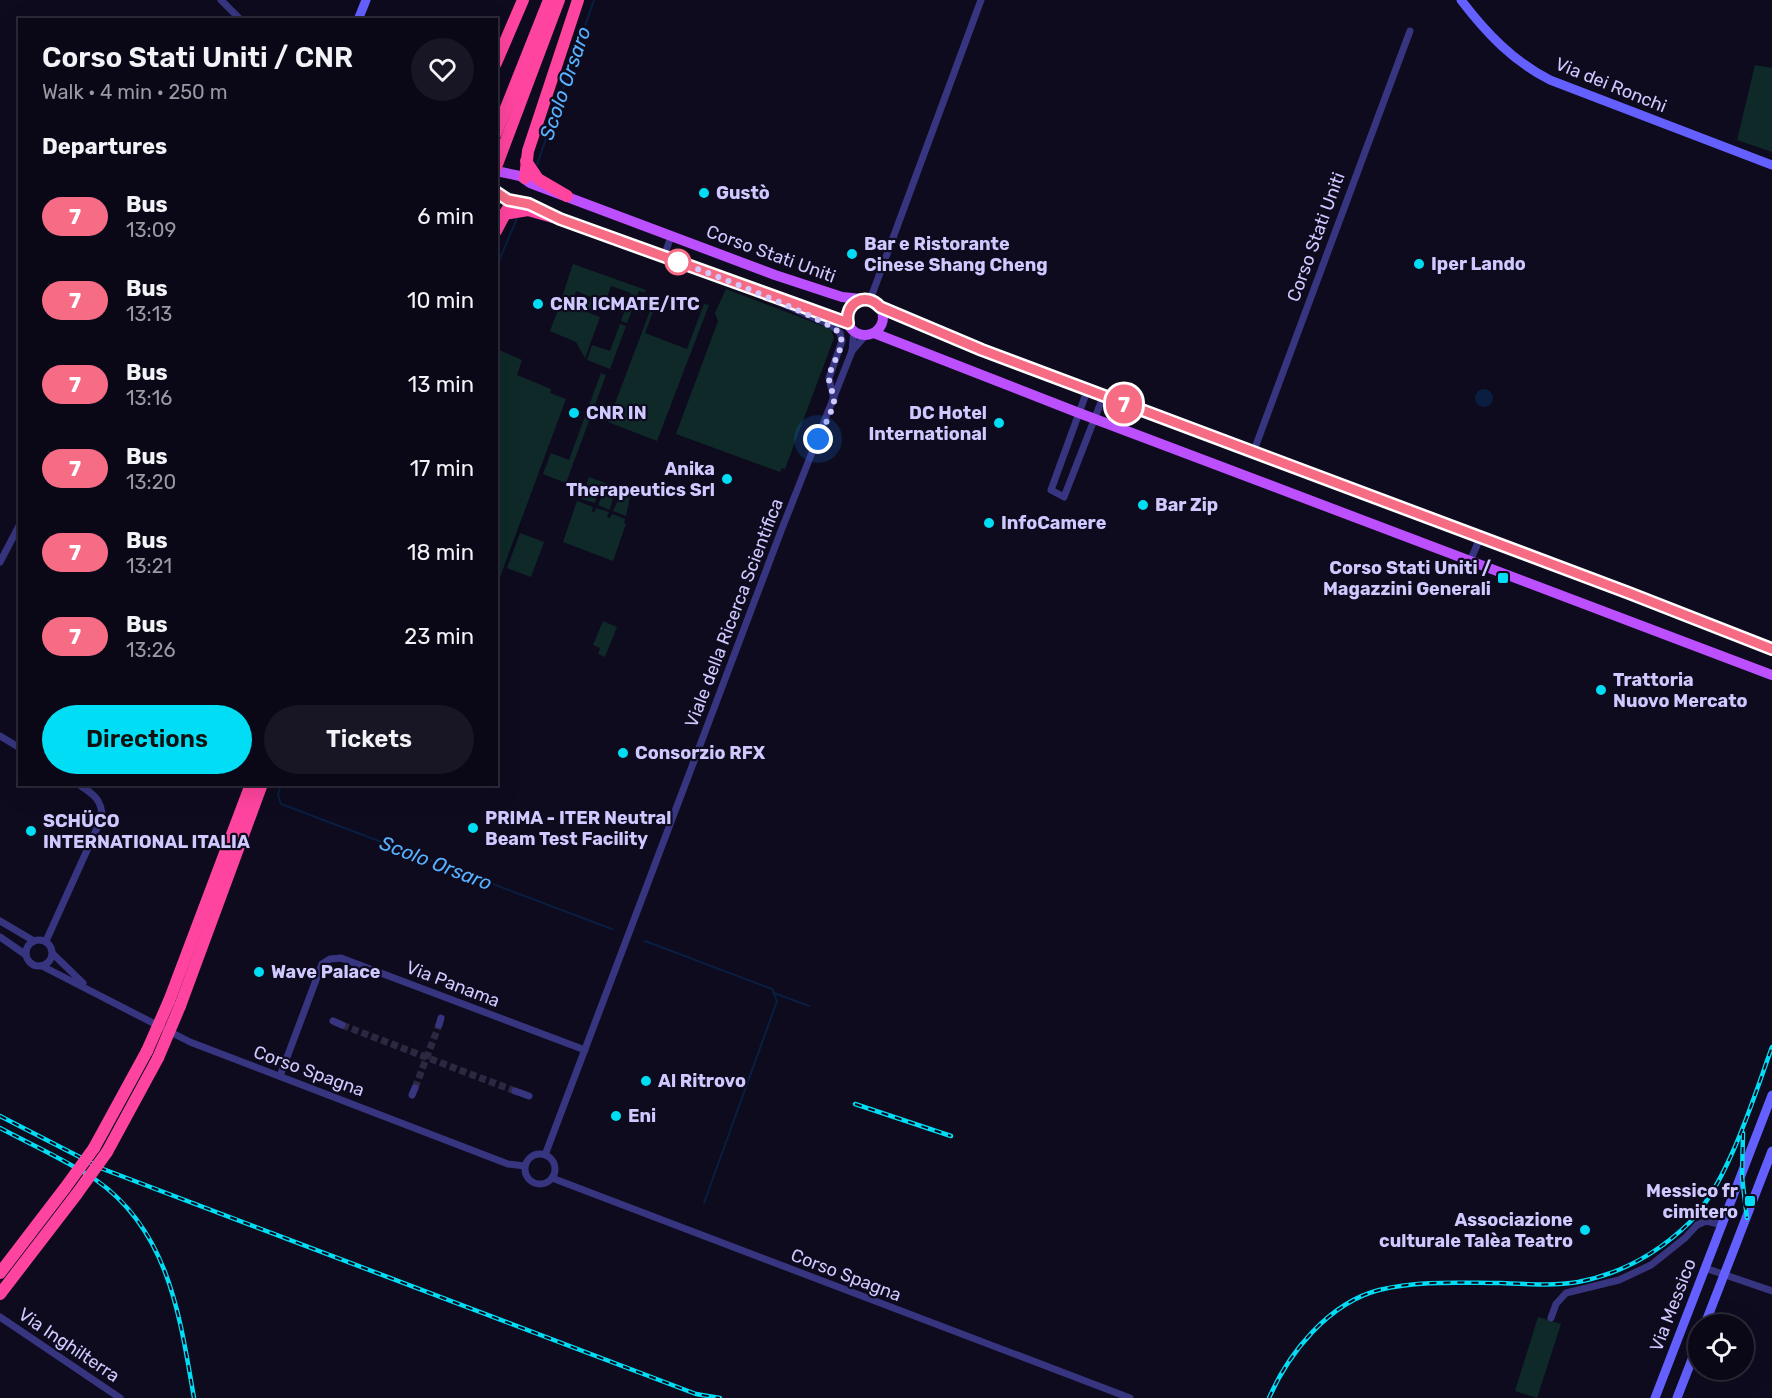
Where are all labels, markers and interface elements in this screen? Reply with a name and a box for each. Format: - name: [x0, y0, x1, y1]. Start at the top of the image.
- water label: Scolo Orsaro: [534, 23, 596, 143]
- button: heart: [411, 38, 474, 101]
- text: Corso Stati Uniti / CNR: [42, 41, 353, 74]
- street label: Via dei Ronchi: [1552, 53, 1670, 117]
- text: Walk · 4 min · 250 m: [42, 80, 227, 104]
- text: Departures: [42, 133, 167, 160]
- street label: Corso Stati Uniti: [1282, 169, 1350, 305]
- place label: Gustò: [716, 182, 770, 204]
- marker: Gustò: [697, 186, 711, 200]
- text: Bus: [126, 191, 168, 218]
- text: 6 min: [417, 203, 474, 230]
- text: 7: [69, 204, 81, 229]
- text: 13:09: [126, 218, 176, 242]
- street label: Corso Stati Uniti: [703, 220, 839, 288]
- place label: Bar e Ristorante Cinese Shang Cheng: [864, 233, 1048, 276]
- marker: Bar e Ristorante Cinese Shang Cheng: [845, 247, 859, 261]
- unlabelled marker: [665, 249, 691, 275]
- place label: Iper Lando: [1431, 253, 1526, 275]
- marker: Iper Lando: [1412, 257, 1426, 271]
- text: Bus: [126, 275, 168, 302]
- text: 10 min: [407, 287, 474, 314]
- text: 7: [69, 288, 81, 313]
- place label: CNR ICMATE/ITC: [550, 293, 700, 315]
- marker: CNR ICMATE/ITC: [531, 297, 545, 311]
- text: 13:13: [126, 302, 172, 326]
- text: Bus: [126, 359, 168, 386]
- text: 13 min: [408, 371, 474, 398]
- text: 7: [69, 372, 81, 397]
- line badge: 7: [1104, 384, 1144, 424]
- text: 13:16: [126, 386, 172, 410]
- text: 7: [1118, 392, 1130, 417]
- place label: CNR IN: [586, 402, 647, 424]
- place label: DC Hotel International: [868, 402, 987, 445]
- marker: CNR IN: [567, 406, 581, 420]
- marker: DC Hotel International: [992, 416, 1006, 430]
- your location: [803, 424, 833, 454]
- text: Bus: [126, 443, 168, 470]
- text: 17 min: [410, 455, 474, 482]
- text: 7: [69, 456, 81, 481]
- place label: Anika Therapeutics Srl: [566, 458, 715, 501]
- text: 13:20: [126, 470, 176, 494]
- marker: Anika Therapeutics Srl: [720, 472, 734, 486]
- place label: Bar Zip: [1155, 494, 1218, 516]
- street label: Viale della Ricerca Scientifica: [680, 495, 788, 731]
- marker: Bar Zip: [1136, 498, 1150, 512]
- place label: InfoCamere: [1001, 512, 1107, 534]
- marker: InfoCamere: [982, 516, 996, 530]
- text: Bus: [126, 527, 168, 554]
- text: 18 min: [407, 539, 474, 566]
- text: 7: [69, 540, 81, 565]
- text: 13:21: [126, 554, 172, 578]
- place label: Corso Stati Uniti / Magazzini Generali: [1323, 557, 1491, 600]
- marker: Corso Stati Uniti / Magazzini Generali: [1496, 571, 1510, 585]
- text: Bus: [126, 611, 168, 638]
- text: 23 min: [404, 623, 474, 650]
- text: 7: [69, 624, 81, 649]
- text: 13:26: [126, 638, 176, 662]
- place label: Trattoria Nuovo Mercato: [1613, 669, 1748, 712]
- marker: Trattoria Nuovo Mercato: [1594, 683, 1608, 697]
- button: Directions: [42, 705, 252, 774]
- button: Tickets: [264, 705, 474, 774]
- place label: Consorzio RFX: [635, 742, 766, 764]
- marker: Consorzio RFX: [616, 746, 630, 760]
- place label: PRIMA - ITER Neutral Beam Test Facility: [485, 807, 671, 850]
- place label: SCHÜCO INTERNATIONAL ITALIA: [43, 810, 250, 853]
- marker: PRIMA - ITER Neutral Beam Test Facility: [466, 821, 480, 835]
- marker: SCHÜCO INTERNATIONAL ITALIA: [24, 824, 38, 838]
- water label: Scolo Orsaro: [377, 831, 495, 895]
- street label: Via Panama: [403, 956, 503, 1012]
- place label: Wave Palace: [271, 961, 381, 983]
- marker: Wave Palace: [252, 965, 266, 979]
- street label: Corso Spagna: [250, 1041, 368, 1101]
- place label: Al Ritrovo: [658, 1070, 746, 1092]
- marker: Al Ritrovo: [639, 1074, 653, 1088]
- place label: Eni: [628, 1105, 656, 1127]
- marker: Eni: [609, 1109, 623, 1123]
- place label: Messico fr cimitero: [1646, 1180, 1738, 1223]
- marker: Messico fr cimitero: [1743, 1194, 1757, 1208]
- place label: Associazione culturale Talèa Teatro: [1379, 1209, 1573, 1252]
- marker: Associazione culturale Talèa Teatro: [1578, 1223, 1592, 1237]
- street label: Corso Spagna: [788, 1244, 904, 1306]
- street label: Via Messico: [1645, 1255, 1701, 1355]
- street label: Via Inghilterra: [14, 1303, 124, 1387]
- map controls: [1688, 1314, 1754, 1380]
- button: locate: [1688, 1314, 1754, 1380]

